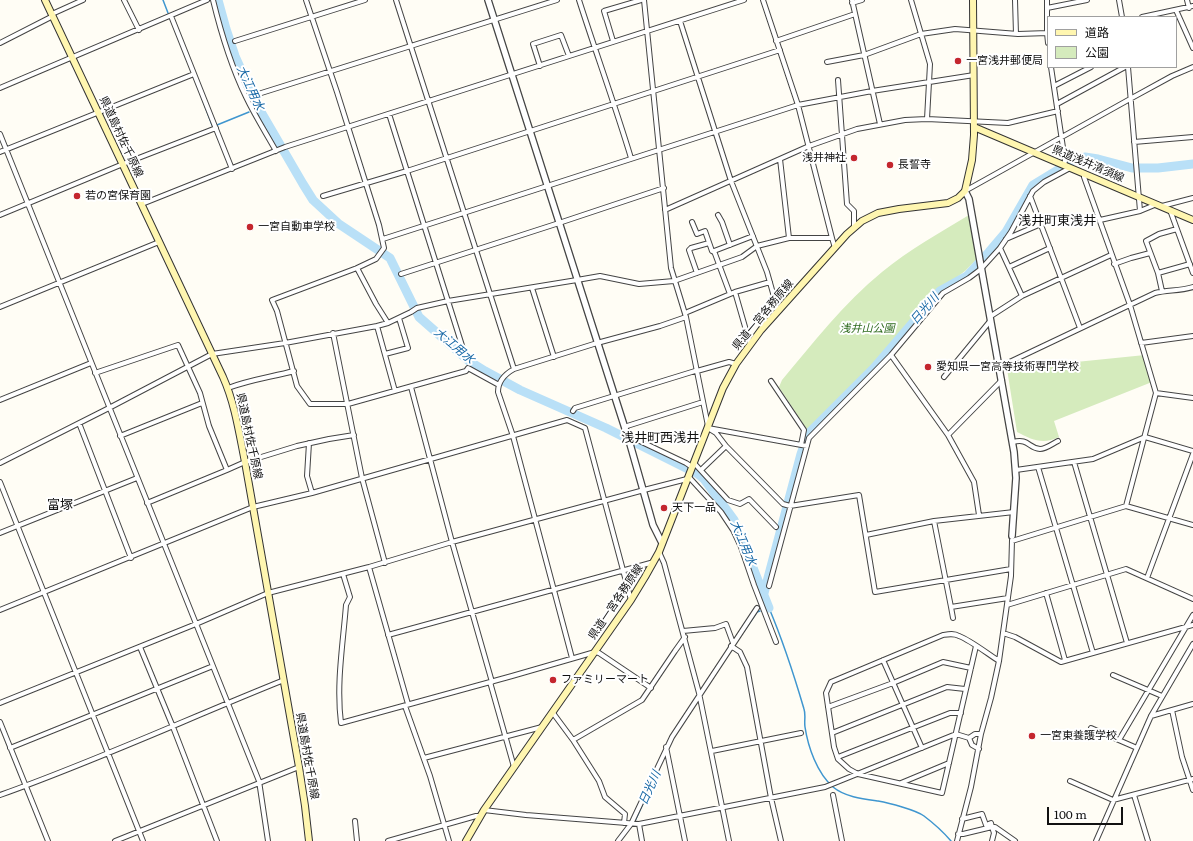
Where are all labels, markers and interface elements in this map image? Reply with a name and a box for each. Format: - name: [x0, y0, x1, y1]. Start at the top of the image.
- legend: [1047, 16, 1177, 68]
- text: 道路: [1085, 23, 1109, 41]
- text: 公園: [1085, 43, 1109, 61]
- place label: 一宮浅井郵便局: [966, 54, 1043, 68]
- marker: 一宮浅井郵便局: [953, 56, 963, 66]
- water label: 大江用水: [233, 63, 267, 113]
- street label: 県道島村佐千原線: [96, 94, 146, 180]
- street label: 県道浅井清須線: [1050, 143, 1126, 185]
- place label: 浅井神社: [802, 151, 846, 165]
- marker: 浅井神社: [849, 153, 859, 163]
- place label: 長誓寺: [898, 158, 931, 172]
- marker: 長誓寺: [885, 160, 895, 170]
- place label: 若の宮保育園: [85, 189, 151, 203]
- marker: 若の宮保育園: [72, 191, 82, 201]
- district label: 浅井町東浅井: [1018, 213, 1096, 229]
- place label: 一宮自動車学校: [258, 220, 335, 234]
- marker: 一宮自動車学校: [245, 222, 255, 232]
- street label: 県道一宮各務原線: [730, 277, 796, 353]
- water label: 日光川: [908, 291, 942, 327]
- park label: 浅井山公園: [840, 322, 894, 336]
- water label: 大江用水: [431, 325, 477, 367]
- place label: 愛知県一宮高等技術専門学校: [936, 360, 1079, 374]
- marker: 愛知県一宮高等技術専門学校: [923, 362, 933, 372]
- street label: 県道島村佐千原線: [233, 392, 265, 480]
- district label: 浅井町西浅井: [621, 430, 699, 446]
- district label: 富塚: [47, 497, 73, 513]
- place label: 天下一品: [672, 501, 716, 515]
- marker: 天下一品: [659, 503, 669, 513]
- water label: 大江用水: [727, 518, 759, 568]
- street label: 県道一宮各務原線: [586, 562, 646, 642]
- place label: ファミリーマート: [561, 673, 649, 687]
- marker: ファミリーマート: [548, 675, 558, 685]
- street label: 県道島村佐千原線: [293, 712, 321, 800]
- place label: 一宮東養護学校: [1040, 729, 1117, 743]
- marker: 一宮東養護学校: [1027, 731, 1037, 741]
- water label: 日光川: [636, 769, 664, 807]
- scale bar: [1049, 799, 1125, 825]
- text: 100 m: [1054, 805, 1087, 823]

